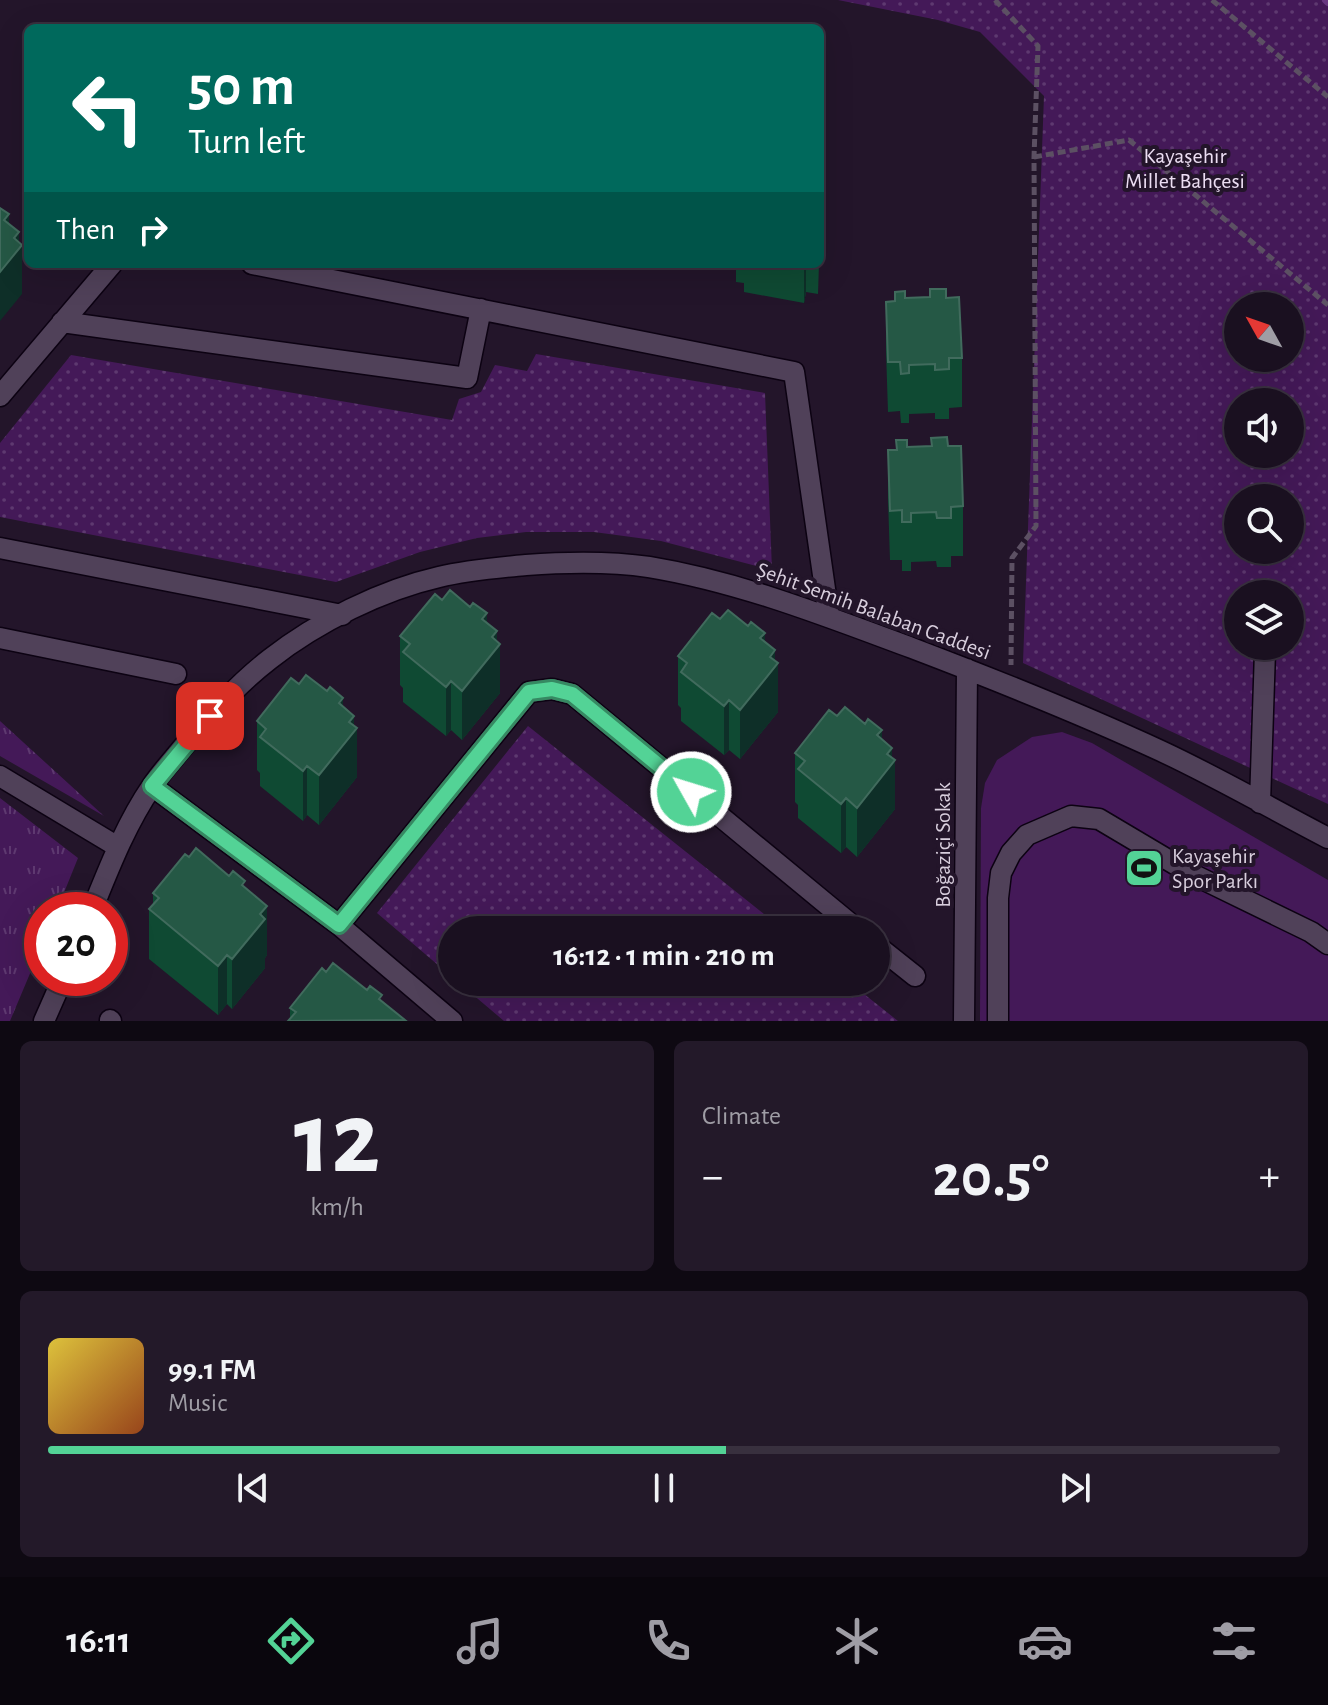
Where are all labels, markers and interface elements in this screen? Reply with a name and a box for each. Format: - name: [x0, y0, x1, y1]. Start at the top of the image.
- icon: left: [56, 56, 160, 160]
- text: 50 m: [188, 59, 295, 115]
- text: Turn left: [188, 124, 305, 160]
- park label: Kayaşehir Millet Bahçesi: [1125, 145, 1245, 192]
- icon: right: [131, 208, 175, 252]
- text: Then: [56, 215, 115, 245]
- north arrow: [1224, 292, 1304, 372]
- map controls: [1224, 292, 1304, 660]
- button: sound: [1224, 388, 1304, 468]
- button: search: [1224, 484, 1304, 564]
- street label: Şehit Semih Balaban Caddesi: [754, 558, 994, 664]
- button: layers: [1224, 580, 1304, 660]
- pin: [176, 682, 244, 750]
- icon: arrive: [188, 694, 232, 738]
- position arrow: [649, 750, 733, 834]
- street label: Boğaziçi Sokak: [932, 782, 954, 908]
- place label: Kayaşehir Spor Parkı: [1172, 845, 1258, 892]
- sports icon: Kayaşehir Spor Parkı: [1123, 847, 1165, 889]
- speed limit sign: 20: [24, 892, 128, 996]
- text: 16:12 · 1 min · 210 m: [553, 941, 775, 971]
- text: 12: [294, 1088, 380, 1192]
- text: Climate: [702, 1103, 781, 1129]
- text: 20.5°: [933, 1147, 1049, 1207]
- text: −: [702, 1155, 723, 1199]
- text: +: [1259, 1155, 1280, 1199]
- text: km/h: [310, 1194, 364, 1220]
- text: 99.1 FM: [168, 1355, 256, 1385]
- text: Music: [168, 1390, 227, 1416]
- icon: previous: [231, 1466, 275, 1510]
- icon: pause: [642, 1466, 686, 1510]
- icon: next: [1053, 1466, 1097, 1510]
- icon: directions: [263, 1613, 319, 1669]
- icon: music: [452, 1613, 508, 1669]
- icon: phone: [640, 1613, 696, 1669]
- icon: climate: [829, 1613, 885, 1669]
- icon: car: [1017, 1613, 1073, 1669]
- icon: filters: [1206, 1613, 1262, 1669]
- text: 16:11: [66, 1623, 131, 1659]

